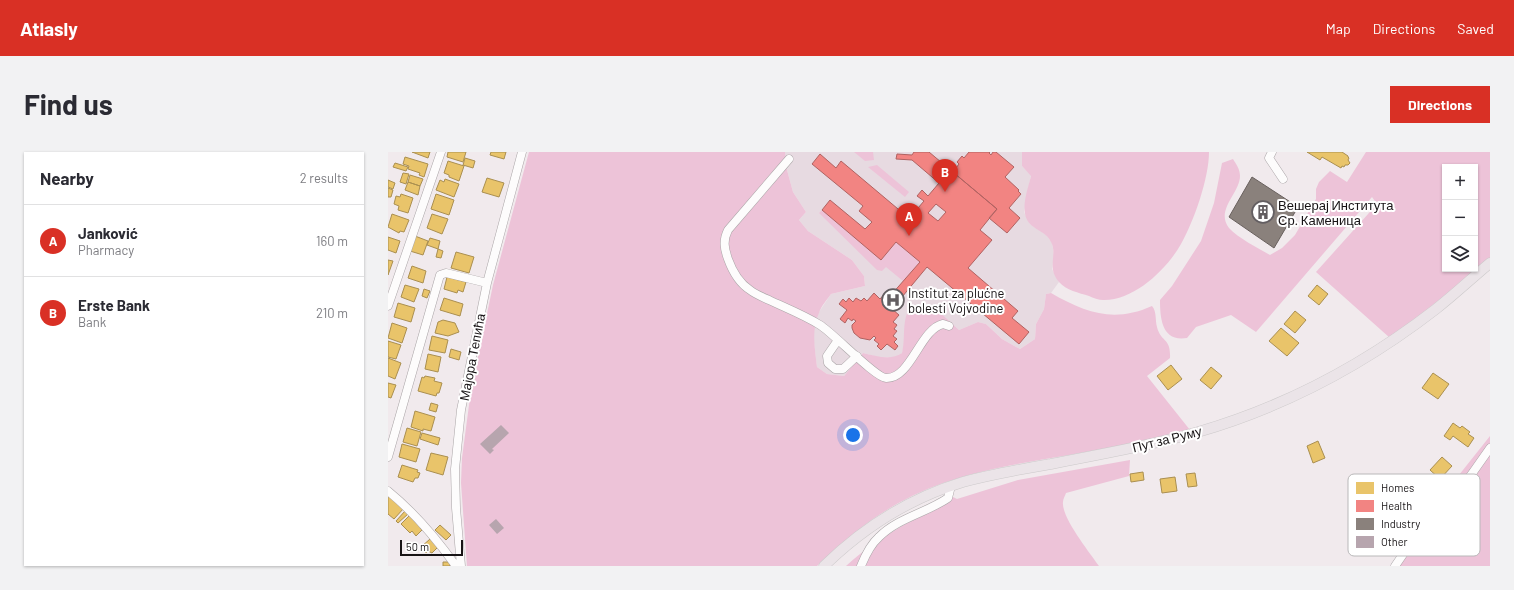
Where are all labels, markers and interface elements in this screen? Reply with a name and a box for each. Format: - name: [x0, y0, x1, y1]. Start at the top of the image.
- text: Atlasly: [20, 17, 78, 40]
- text: Map: [1326, 20, 1351, 37]
- text: Directions: [1373, 20, 1435, 37]
- text: Saved: [1457, 20, 1494, 37]
- button: Directions: [1390, 86, 1490, 123]
- text: Find us: [24, 87, 113, 121]
- pin: B: [932, 159, 958, 192]
- map controls: [1442, 164, 1478, 272]
- button: +: [1442, 164, 1478, 200]
- text: Nearby: [40, 168, 94, 188]
- text: 2 results: [300, 170, 348, 186]
- place label: Вешерај Института Ср. Каменица: [1278, 197, 1394, 228]
- building icon: Вешерај Института Ср. Каменица: [1250, 199, 1276, 225]
- button: −: [1442, 200, 1478, 236]
- pin: A: [896, 203, 922, 236]
- text: Janković: [78, 224, 138, 242]
- text: A: [49, 233, 57, 249]
- text: 160 m: [316, 233, 348, 249]
- button: layers: [1442, 236, 1478, 272]
- text: Pharmacy: [78, 242, 134, 258]
- place label: Institut za plućne bolesti Vojvodine: [908, 285, 1005, 316]
- hospital icon: Institut za plućne bolesti Vojvodine: [880, 287, 906, 313]
- text: Erste Bank: [78, 296, 150, 314]
- text: B: [49, 305, 57, 321]
- text: 210 m: [316, 305, 348, 321]
- street label: Мајора Тепића: [456, 311, 488, 402]
- text: Bank: [78, 314, 106, 330]
- street label: Пут за Руму: [1131, 423, 1204, 455]
- your location: [843, 425, 863, 445]
- legend: [1348, 474, 1480, 556]
- text: Homes: [1381, 481, 1414, 494]
- text: Health: [1381, 499, 1412, 512]
- text: Industry: [1381, 517, 1420, 530]
- text: Other: [1381, 535, 1408, 548]
- scale bar: [400, 538, 463, 557]
- text: 50 m: [406, 540, 429, 553]

